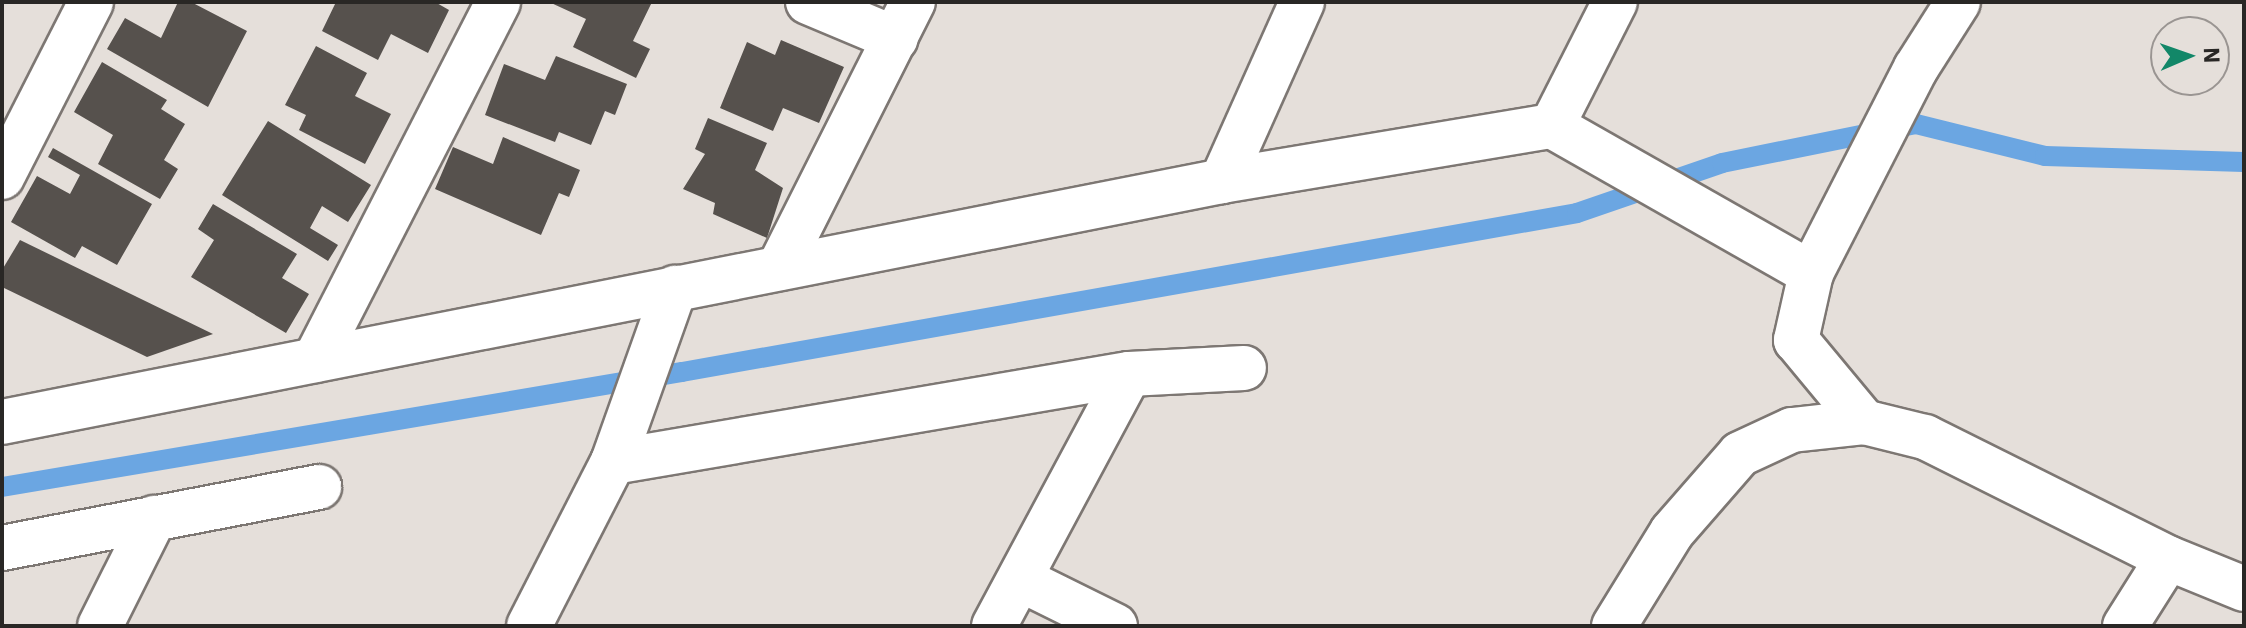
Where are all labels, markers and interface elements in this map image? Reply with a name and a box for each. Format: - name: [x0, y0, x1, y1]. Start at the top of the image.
- north arrow: [2150, 16, 2230, 96]
- text: N: [2198, 47, 2227, 64]

